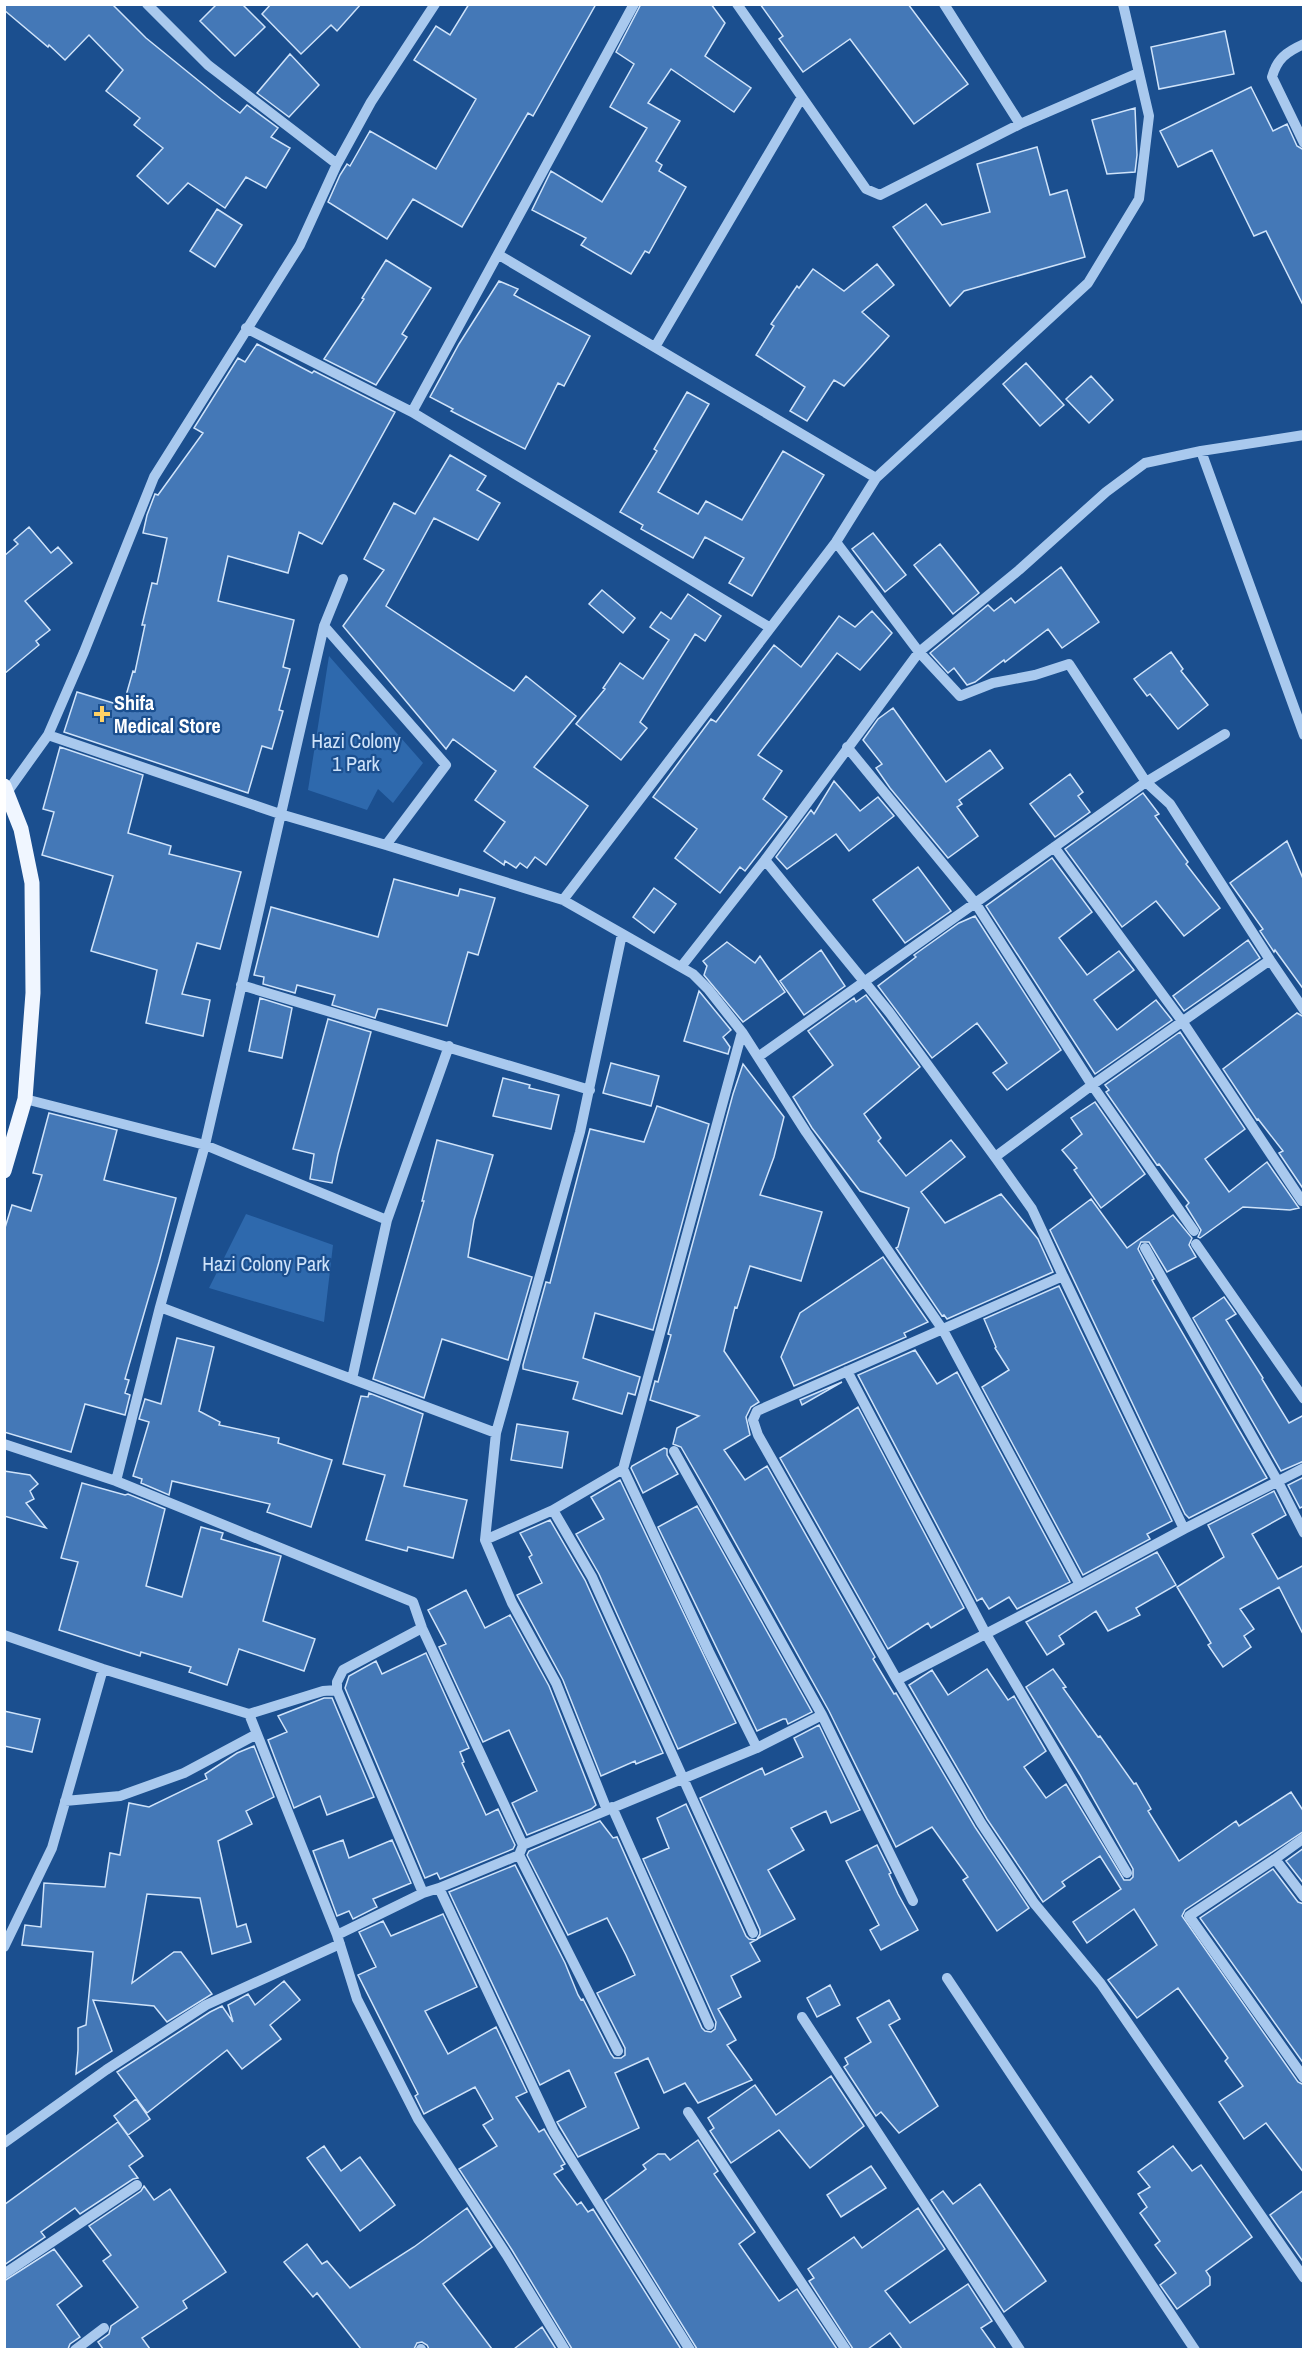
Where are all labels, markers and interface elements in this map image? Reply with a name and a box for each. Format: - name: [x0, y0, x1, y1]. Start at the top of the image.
- place label: Shifa Medical Store: [114, 689, 221, 739]
- marker: Shifa Medical Store: [95, 707, 109, 721]
- park label: Hazi Colony 1 Park: [311, 727, 401, 777]
- park label: Hazi Colony Park: [202, 1250, 331, 1277]

